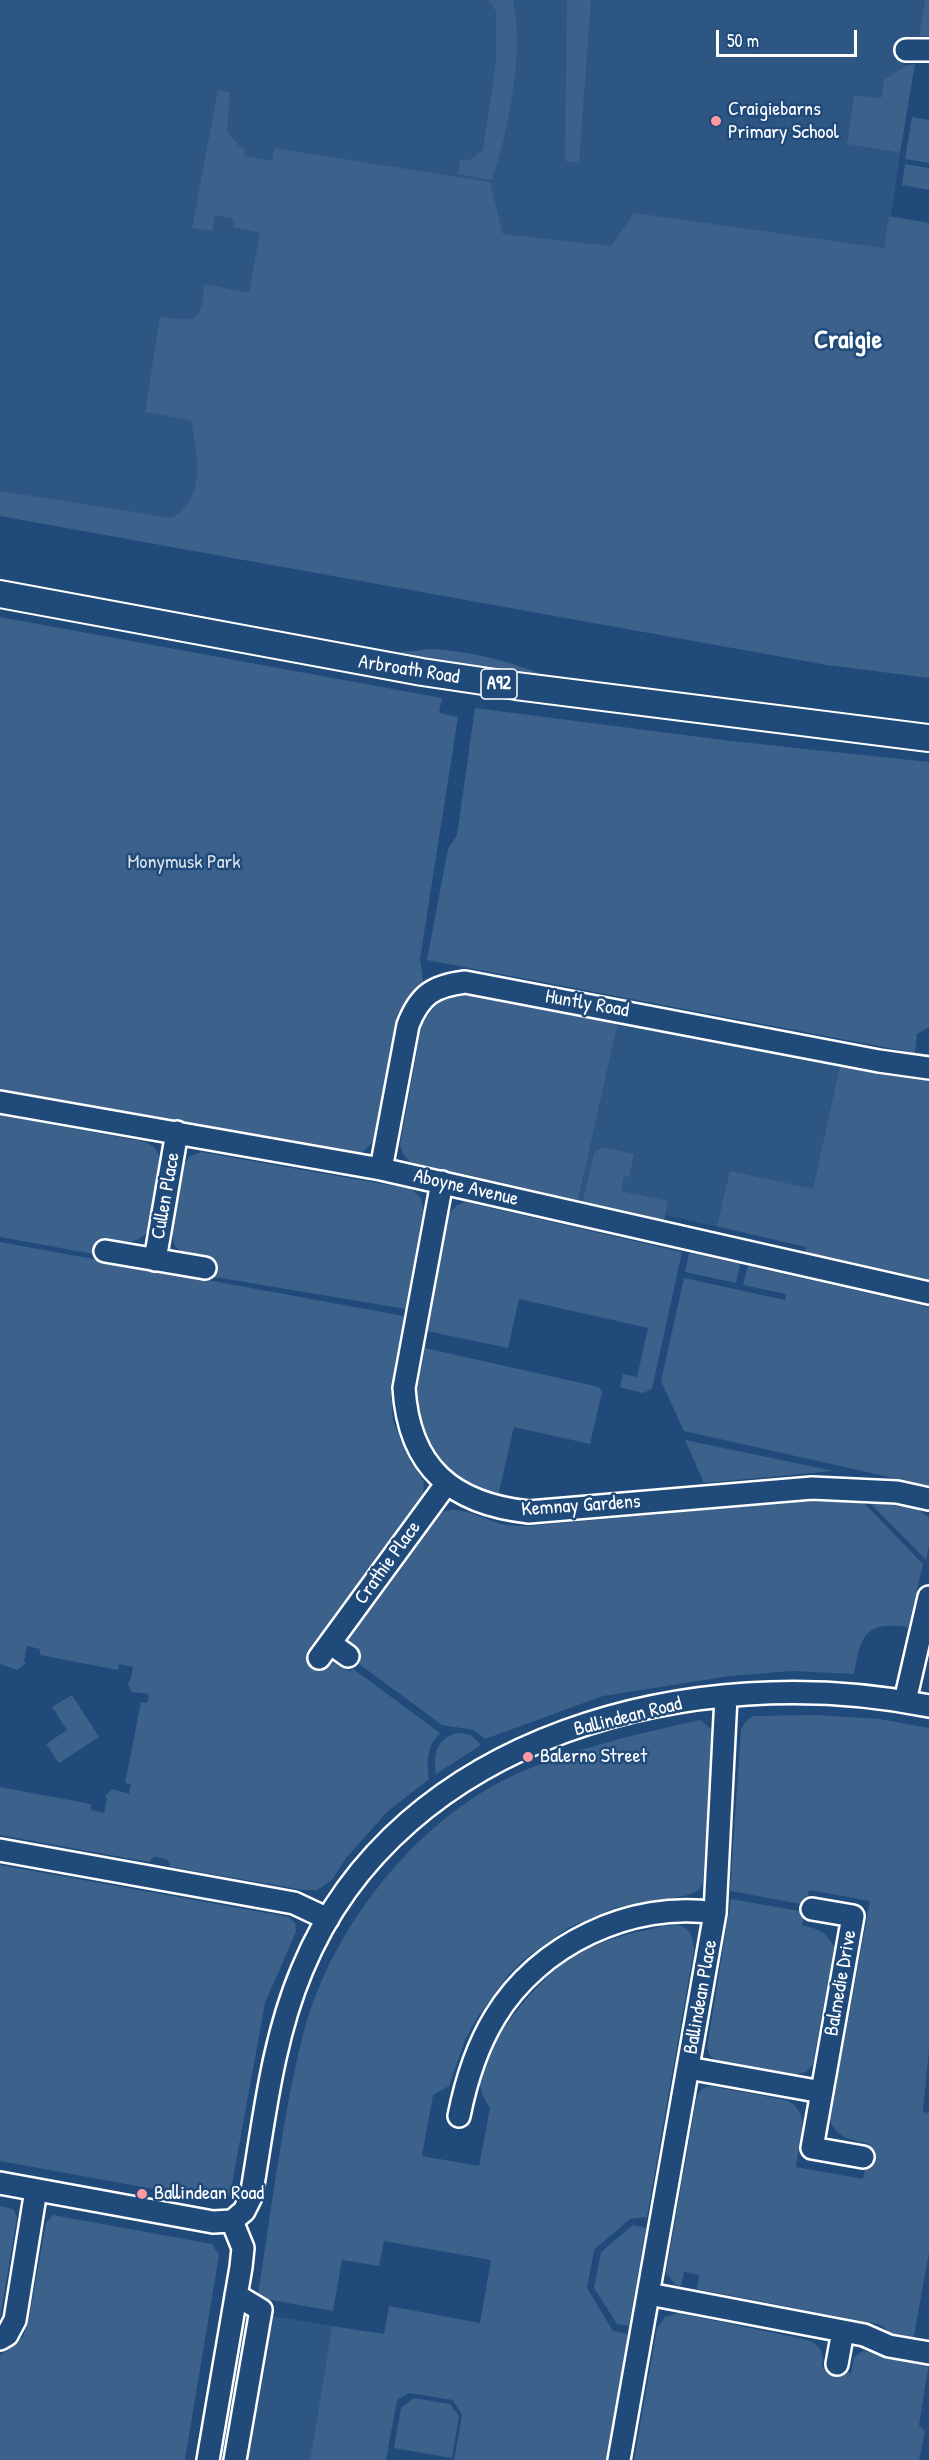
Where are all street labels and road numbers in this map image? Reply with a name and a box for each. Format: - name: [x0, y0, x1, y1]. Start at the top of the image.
- street label: Arbroath Road: [357, 650, 461, 690]
- road number: A92: [481, 669, 517, 699]
- street label: Huntly Road: [543, 985, 631, 1023]
- street label: Cullen Place: [147, 1151, 185, 1241]
- street label: Aboyne Avenue: [411, 1164, 521, 1212]
- street label: Kemnay Gardens: [521, 1490, 641, 1522]
- street label: Crathie Place: [350, 1517, 426, 1609]
- street label: Ballindean Road: [572, 1692, 684, 1742]
- street label: Balmedie Drive: [820, 1928, 862, 2038]
- street label: Ballindean Place: [679, 1938, 723, 2056]

